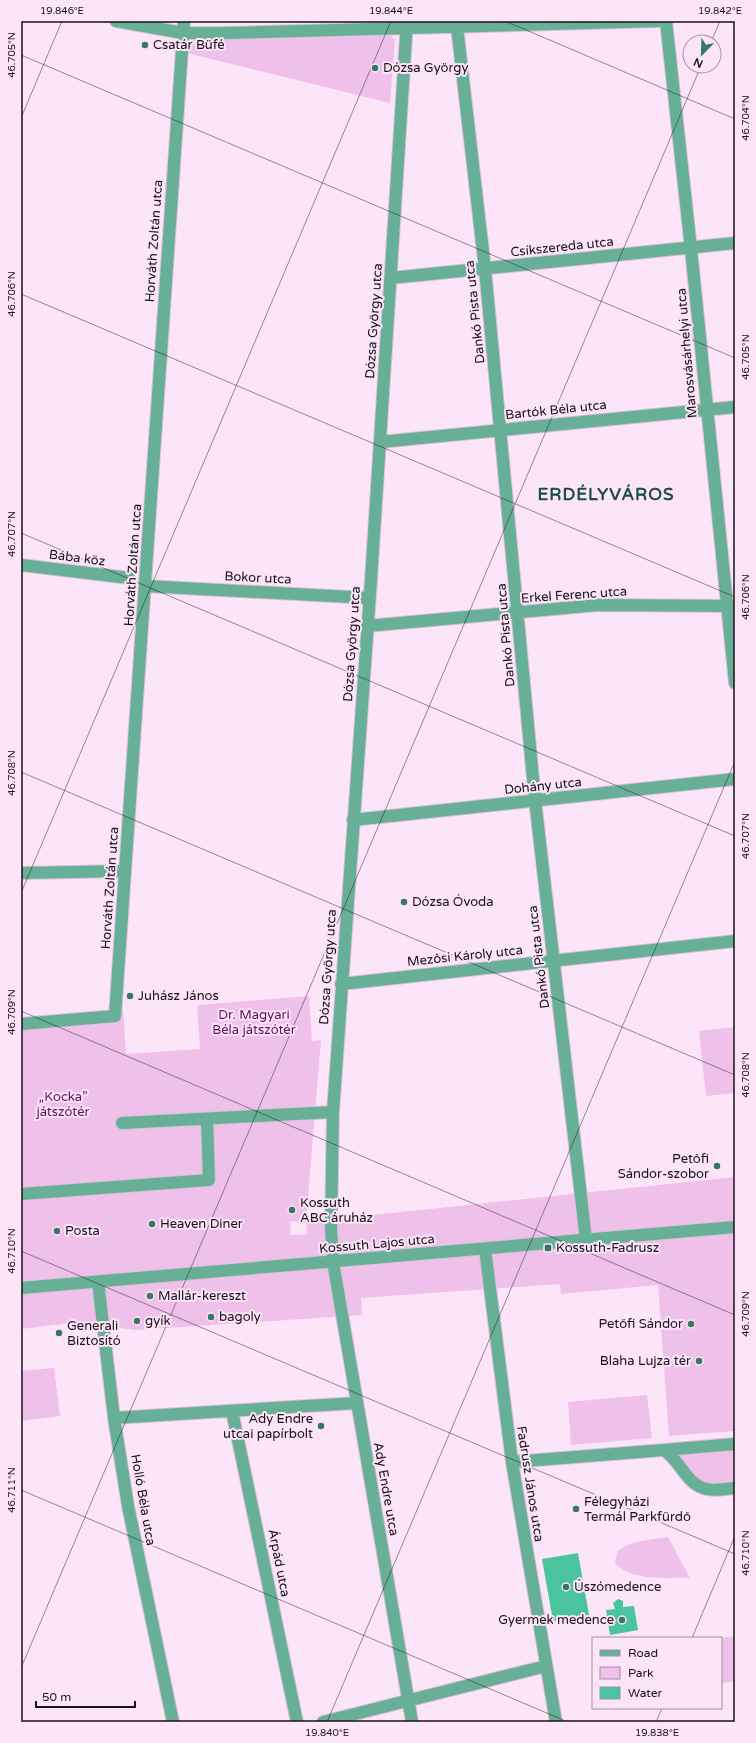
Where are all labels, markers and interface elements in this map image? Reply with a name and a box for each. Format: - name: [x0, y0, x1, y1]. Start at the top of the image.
- text: 19.846°E: [40, 5, 84, 17]
- text: 19.844°E: [369, 5, 413, 17]
- text: 19.842°E: [698, 5, 742, 17]
- text: 46.705°N: [6, 32, 18, 78]
- north arrow: [682, 34, 722, 74]
- place label: Csatár Büfé: [153, 37, 225, 53]
- marker: Csatár Büfé: [140, 40, 150, 50]
- text: N: [692, 55, 705, 70]
- place label: Dózsa György: [383, 60, 468, 76]
- marker: Dózsa György: [370, 63, 380, 73]
- text: 46.704°N: [740, 95, 752, 141]
- street label: Horváth Zoltán utca: [142, 179, 166, 303]
- street label: Csíkszereda utca: [510, 234, 614, 260]
- street label: Dankó Pista utca: [462, 260, 488, 364]
- street label: Dózsa György utca: [362, 263, 386, 379]
- text: 46.706°N: [6, 271, 18, 317]
- street label: Marosvásárhelyi utca: [673, 287, 701, 419]
- text: 46.705°N: [740, 334, 752, 380]
- street label: Bartók Béla utca: [505, 397, 607, 423]
- district label: ERDÉLYVÁROS: [538, 484, 674, 505]
- street label: Horváth Zoltán utca: [121, 503, 145, 627]
- text: 46.707°N: [6, 511, 18, 557]
- street label: Bába köz: [48, 547, 106, 569]
- street label: Bokor utca: [224, 568, 292, 588]
- text: 46.706°N: [740, 574, 752, 620]
- street label: Dankó Pista utca: [494, 583, 518, 687]
- street label: Erkel Ferenc utca: [520, 583, 628, 607]
- street label: Dózsa György utca: [340, 586, 364, 702]
- text: 46.708°N: [6, 750, 18, 796]
- street label: Dohány utca: [503, 774, 583, 798]
- text: 46.707°N: [740, 813, 752, 859]
- street label: Horváth Zoltán utca: [98, 826, 122, 950]
- place label: Dózsa Óvoda: [412, 894, 494, 910]
- marker: Dózsa Óvoda: [399, 897, 409, 907]
- street label: Dankó Pista utca: [525, 904, 553, 1010]
- street label: Dózsa György utca: [316, 909, 340, 1025]
- street label: Mezősi Károly utca: [406, 942, 524, 970]
- place label: Juhász János: [138, 988, 219, 1004]
- text: 46.709°N: [6, 989, 18, 1035]
- marker: Juhász János: [125, 991, 135, 1001]
- park label: Dr. Magyari Béla játszótér: [212, 1007, 296, 1038]
- text: 46.708°N: [740, 1052, 752, 1098]
- park label: „Kocka” játszótér: [35, 1089, 90, 1120]
- place label: Petőfi Sándor-szobor: [618, 1151, 709, 1182]
- marker: Petőfi Sándor-szobor: [712, 1161, 722, 1171]
- place label: Kossuth ABC áruház: [300, 1195, 373, 1226]
- marker: Kossuth ABC áruház: [287, 1205, 297, 1215]
- place label: Heaven Diner: [160, 1216, 243, 1232]
- marker: Heaven Diner: [147, 1219, 157, 1229]
- place label: Posta: [65, 1223, 100, 1239]
- marker: Posta: [52, 1226, 62, 1236]
- text: 46.710°N: [6, 1228, 18, 1274]
- street label: Kossuth Lajos utca: [319, 1231, 435, 1257]
- place label: Kossuth-Fadrusz: [556, 1240, 659, 1256]
- marker: Kossuth-Fadrusz: [543, 1243, 553, 1253]
- place label: Mallár-kereszt: [158, 1288, 246, 1304]
- marker: Mallár-kereszt: [145, 1291, 155, 1301]
- text: 46.709°N: [740, 1291, 752, 1337]
- place label: bagoly: [219, 1309, 261, 1325]
- marker: bagoly: [206, 1312, 216, 1322]
- place label: gyík: [145, 1313, 171, 1329]
- marker: gyík: [132, 1316, 142, 1326]
- place label: Petőfi Sándor: [598, 1316, 683, 1332]
- place label: Generali Biztosító: [67, 1318, 121, 1349]
- marker: Petőfi Sándor: [686, 1319, 696, 1329]
- marker: Generali Biztosító: [54, 1328, 64, 1338]
- place label: Blaha Lujza tér: [600, 1353, 691, 1369]
- marker: Blaha Lujza tér: [694, 1356, 704, 1366]
- place label: Ady Endre utcai papírbolt: [223, 1411, 313, 1442]
- marker: Ady Endre utcai papírbolt: [316, 1421, 326, 1431]
- street label: Fadrusz János utca: [513, 1425, 547, 1543]
- street label: Ady Endre utca: [370, 1441, 402, 1537]
- street label: Holló Béla utca: [127, 1453, 159, 1547]
- text: 46.711°N: [6, 1467, 18, 1513]
- place label: Félegyházi Termál Parkfürdő: [584, 1494, 691, 1525]
- marker: Félegyházi Termál Parkfürdő: [571, 1504, 581, 1514]
- street label: Árpád utca: [265, 1528, 293, 1598]
- text: 46.710°N: [740, 1530, 752, 1576]
- place label: Úszómedence: [574, 1579, 661, 1595]
- marker: Úszómedence: [561, 1582, 571, 1592]
- place label: Gyermek medence: [498, 1612, 614, 1628]
- marker: Gyermek medence: [617, 1615, 627, 1625]
- legend: [592, 1637, 722, 1709]
- text: Road: [628, 1646, 658, 1660]
- text: Park: [628, 1666, 654, 1680]
- scale bar: [36, 1683, 135, 1709]
- text: Water: [628, 1686, 663, 1700]
- text: 50 m: [42, 1690, 71, 1704]
- text: 19.840°E: [305, 1727, 349, 1739]
- text: 19.838°E: [635, 1727, 679, 1739]

